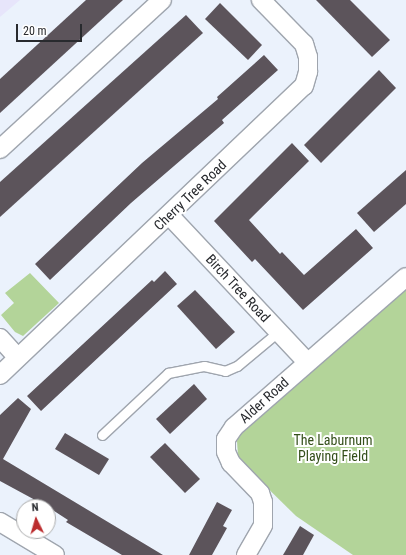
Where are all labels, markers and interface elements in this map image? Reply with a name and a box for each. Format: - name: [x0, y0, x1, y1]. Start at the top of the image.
- scale bar: [18, 16, 84, 42]
- text: 20 m: [23, 24, 47, 38]
- street label: Cherry Tree Road: [150, 156, 230, 234]
- street label: Birch Tree Road: [202, 251, 274, 325]
- street label: Alder Road: [236, 374, 292, 426]
- park label: The Laburnum Playing Field: [293, 432, 373, 464]
- north arrow: [16, 499, 56, 539]
- text: N: [31, 501, 39, 514]

